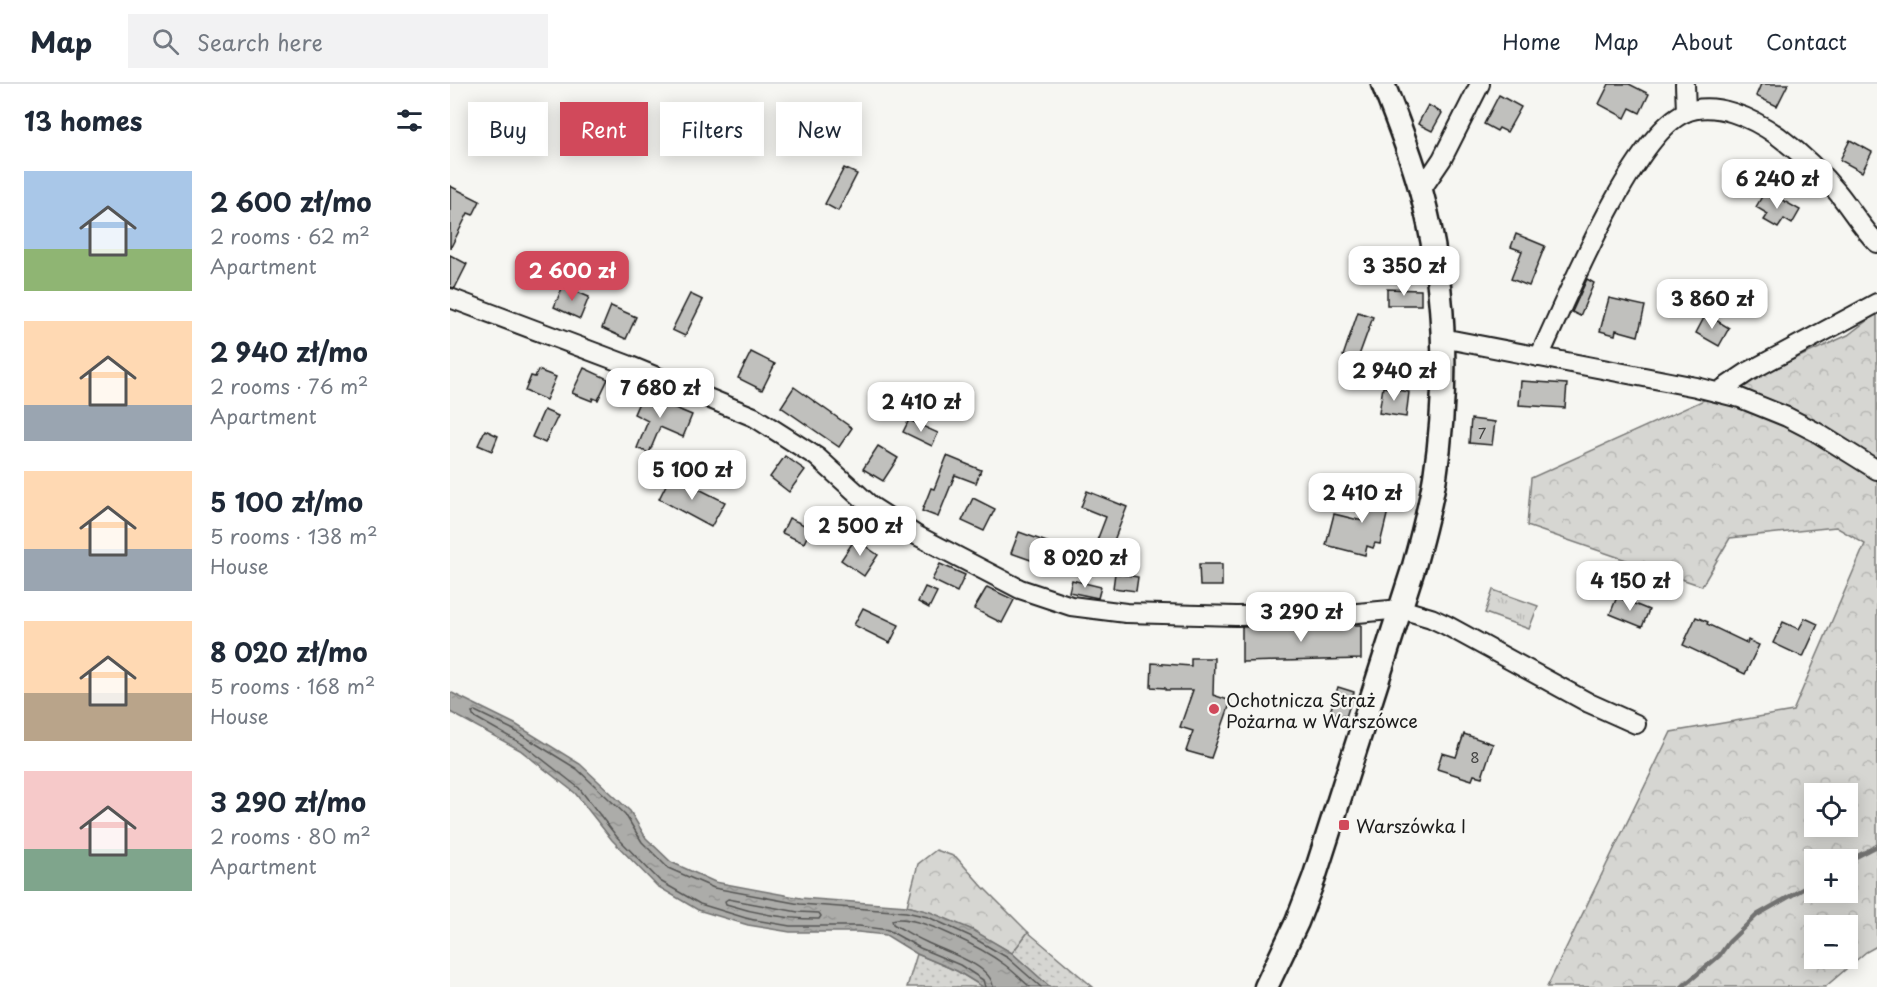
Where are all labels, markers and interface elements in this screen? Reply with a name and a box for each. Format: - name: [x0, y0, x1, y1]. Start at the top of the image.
- search box: [128, 14, 548, 68]
- text: Map: [30, 20, 92, 63]
- icon: search: [149, 25, 182, 58]
- text: Search here: [197, 25, 323, 58]
- text: Home: [1502, 25, 1561, 57]
- text: Map: [1594, 25, 1639, 57]
- text: About: [1672, 25, 1733, 57]
- text: Contact: [1766, 25, 1847, 57]
- text: 13 homes: [24, 101, 142, 140]
- chip: Buy: [468, 102, 548, 156]
- chip: Rent: [560, 102, 648, 156]
- chip: Filters: [660, 102, 764, 156]
- chip: New: [776, 102, 862, 156]
- icon: filters: [393, 104, 426, 137]
- pin: 6 240 zł: [1715, 159, 1839, 210]
- text: 6 240 zł: [1736, 163, 1818, 193]
- text: 2 600 zł/mo: [210, 182, 372, 221]
- icon: home: [72, 195, 144, 267]
- text: 2 rooms · 62 m²: [210, 221, 370, 251]
- pin: 3 350 zł: [1342, 246, 1466, 297]
- text: 3 350 zł: [1362, 250, 1446, 280]
- text: Apartment: [210, 251, 317, 281]
- pin: 2 600 zł: [510, 251, 634, 302]
- text: 2 600 zł: [529, 255, 615, 285]
- pin: 3 860 zł: [1650, 279, 1774, 330]
- text: 3 860 zł: [1671, 283, 1753, 313]
- text: 2 940 zł/mo: [210, 332, 368, 371]
- icon: home: [72, 345, 144, 417]
- pin: 2 940 zł: [1332, 351, 1456, 402]
- text: 2 940 zł: [1352, 355, 1436, 385]
- pin: 7 680 zł: [598, 368, 722, 419]
- text: 2 rooms · 76 m²: [210, 371, 368, 401]
- text: 7 680 zł: [620, 372, 700, 402]
- pin: 2 410 zł: [859, 382, 983, 433]
- text: 2 410 zł: [882, 386, 960, 416]
- text: Apartment: [210, 401, 317, 431]
- house number: 7: [1478, 421, 1487, 444]
- pin: 5 100 zł: [630, 450, 754, 501]
- text: 5 100 zł: [652, 454, 732, 484]
- pin: 2 410 zł: [1300, 473, 1424, 524]
- text: 2 410 zł: [1323, 477, 1401, 507]
- text: 5 100 zł/mo: [210, 482, 363, 521]
- icon: home: [72, 495, 144, 567]
- pin: 2 500 zł: [798, 506, 922, 557]
- text: 2 500 zł: [818, 510, 902, 540]
- text: 5 rooms · 138 m²: [210, 521, 378, 551]
- pin: 8 020 zł: [1023, 538, 1147, 589]
- text: 8 020 zł: [1043, 542, 1127, 572]
- text: House: [210, 551, 269, 581]
- pin: 4 150 zł: [1568, 561, 1692, 612]
- text: 4 150 zł: [1590, 565, 1670, 595]
- pin: 3 290 zł: [1239, 592, 1363, 643]
- text: 3 290 zł: [1260, 596, 1342, 626]
- text: 8 020 zł/mo: [210, 632, 368, 671]
- icon: home: [72, 645, 144, 717]
- text: 5 rooms · 168 m²: [210, 671, 375, 701]
- place label: Ochotnicza Straż Pożarna w Warszówce: [1226, 686, 1418, 734]
- text: House: [210, 701, 269, 731]
- marker: Ochotnicza Straż Pożarna w Warszówce: [1207, 702, 1221, 716]
- house number: 8: [1470, 745, 1480, 768]
- text: 3 290 zł/mo: [210, 782, 366, 821]
- map controls: [1804, 783, 1858, 969]
- button: locate: [1804, 783, 1858, 837]
- icon: home: [72, 795, 144, 867]
- place label: Warszówka I: [1356, 812, 1466, 839]
- marker: Warszówka I: [1337, 818, 1351, 832]
- text: 2 rooms · 80 m²: [210, 821, 371, 851]
- button: +: [1804, 849, 1858, 903]
- text: Apartment: [210, 851, 317, 881]
- button: −: [1804, 915, 1858, 969]

